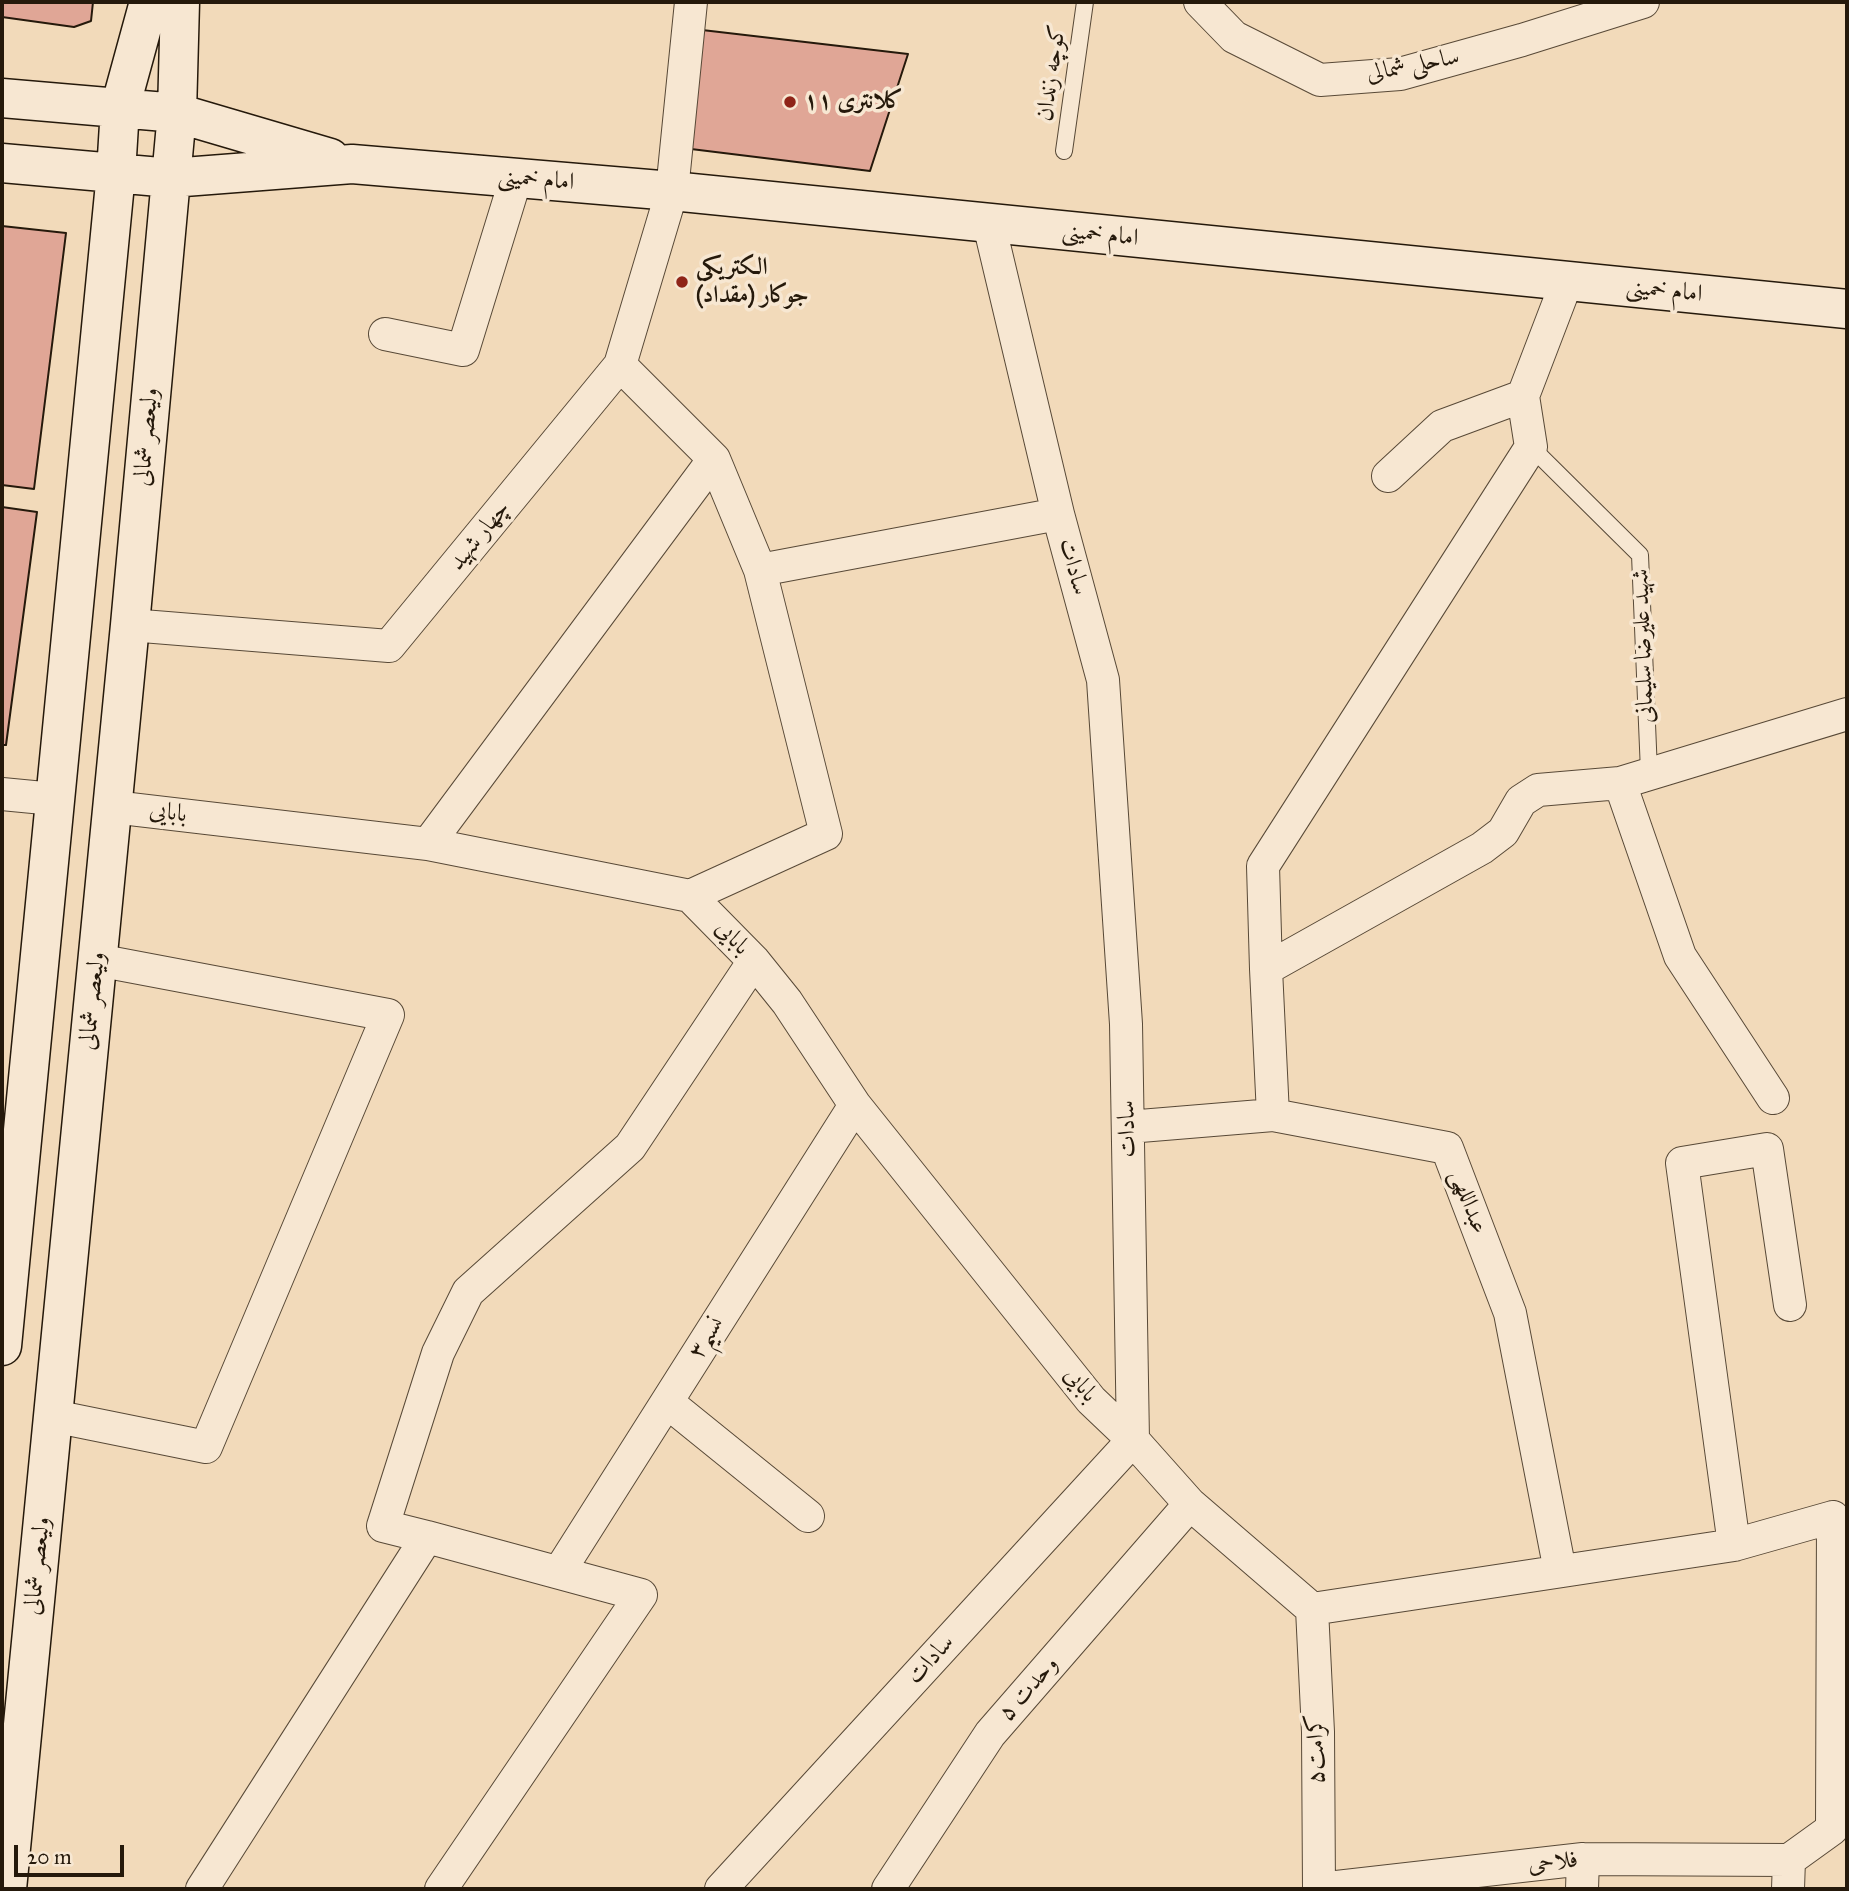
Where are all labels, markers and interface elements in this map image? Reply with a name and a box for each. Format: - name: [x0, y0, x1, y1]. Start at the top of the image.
- street label: کوچه زندان: [1031, 23, 1073, 123]
- street label: ساحلی شمالی: [1364, 43, 1462, 89]
- place label: کلانتری ۱۱: [804, 88, 903, 116]
- marker: کلانتری ۱۱: [782, 94, 798, 110]
- street label: امام خمینی: [496, 162, 576, 198]
- street label: امام خمینی: [1060, 217, 1140, 253]
- place label: الکتریکی جوکار (مقداد): [696, 254, 809, 310]
- street label: امام خمینی: [1624, 273, 1704, 309]
- marker: الکتریکی جوکار (مقداد): [674, 274, 690, 290]
- street label: ولیعصر شمالی: [128, 387, 166, 487]
- street label: چهار شهید: [443, 495, 517, 577]
- street label: سادات: [1052, 536, 1094, 598]
- street label: شهید علیرضا سلیمانی: [1627, 568, 1661, 724]
- street label: بابایی: [148, 796, 188, 830]
- street label: بابایی: [709, 914, 755, 962]
- street label: ولیعصر شمالی: [74, 950, 112, 1052]
- street label: سادات: [1113, 1100, 1143, 1158]
- street label: عبداللهی: [1443, 1166, 1493, 1238]
- street label: نسیم۳: [683, 1311, 731, 1365]
- street label: بابایی: [1057, 1361, 1103, 1409]
- street label: ولیعصر شمالی: [19, 1515, 57, 1617]
- street label: سادات: [901, 1629, 961, 1691]
- street label: وحدت ۵: [993, 1651, 1065, 1727]
- street label: کرامت۵: [1302, 1714, 1332, 1784]
- scale bar: [18, 1832, 128, 1876]
- text: 20 m: [27, 1844, 72, 1870]
- street label: فلاحی: [1527, 1846, 1579, 1880]

